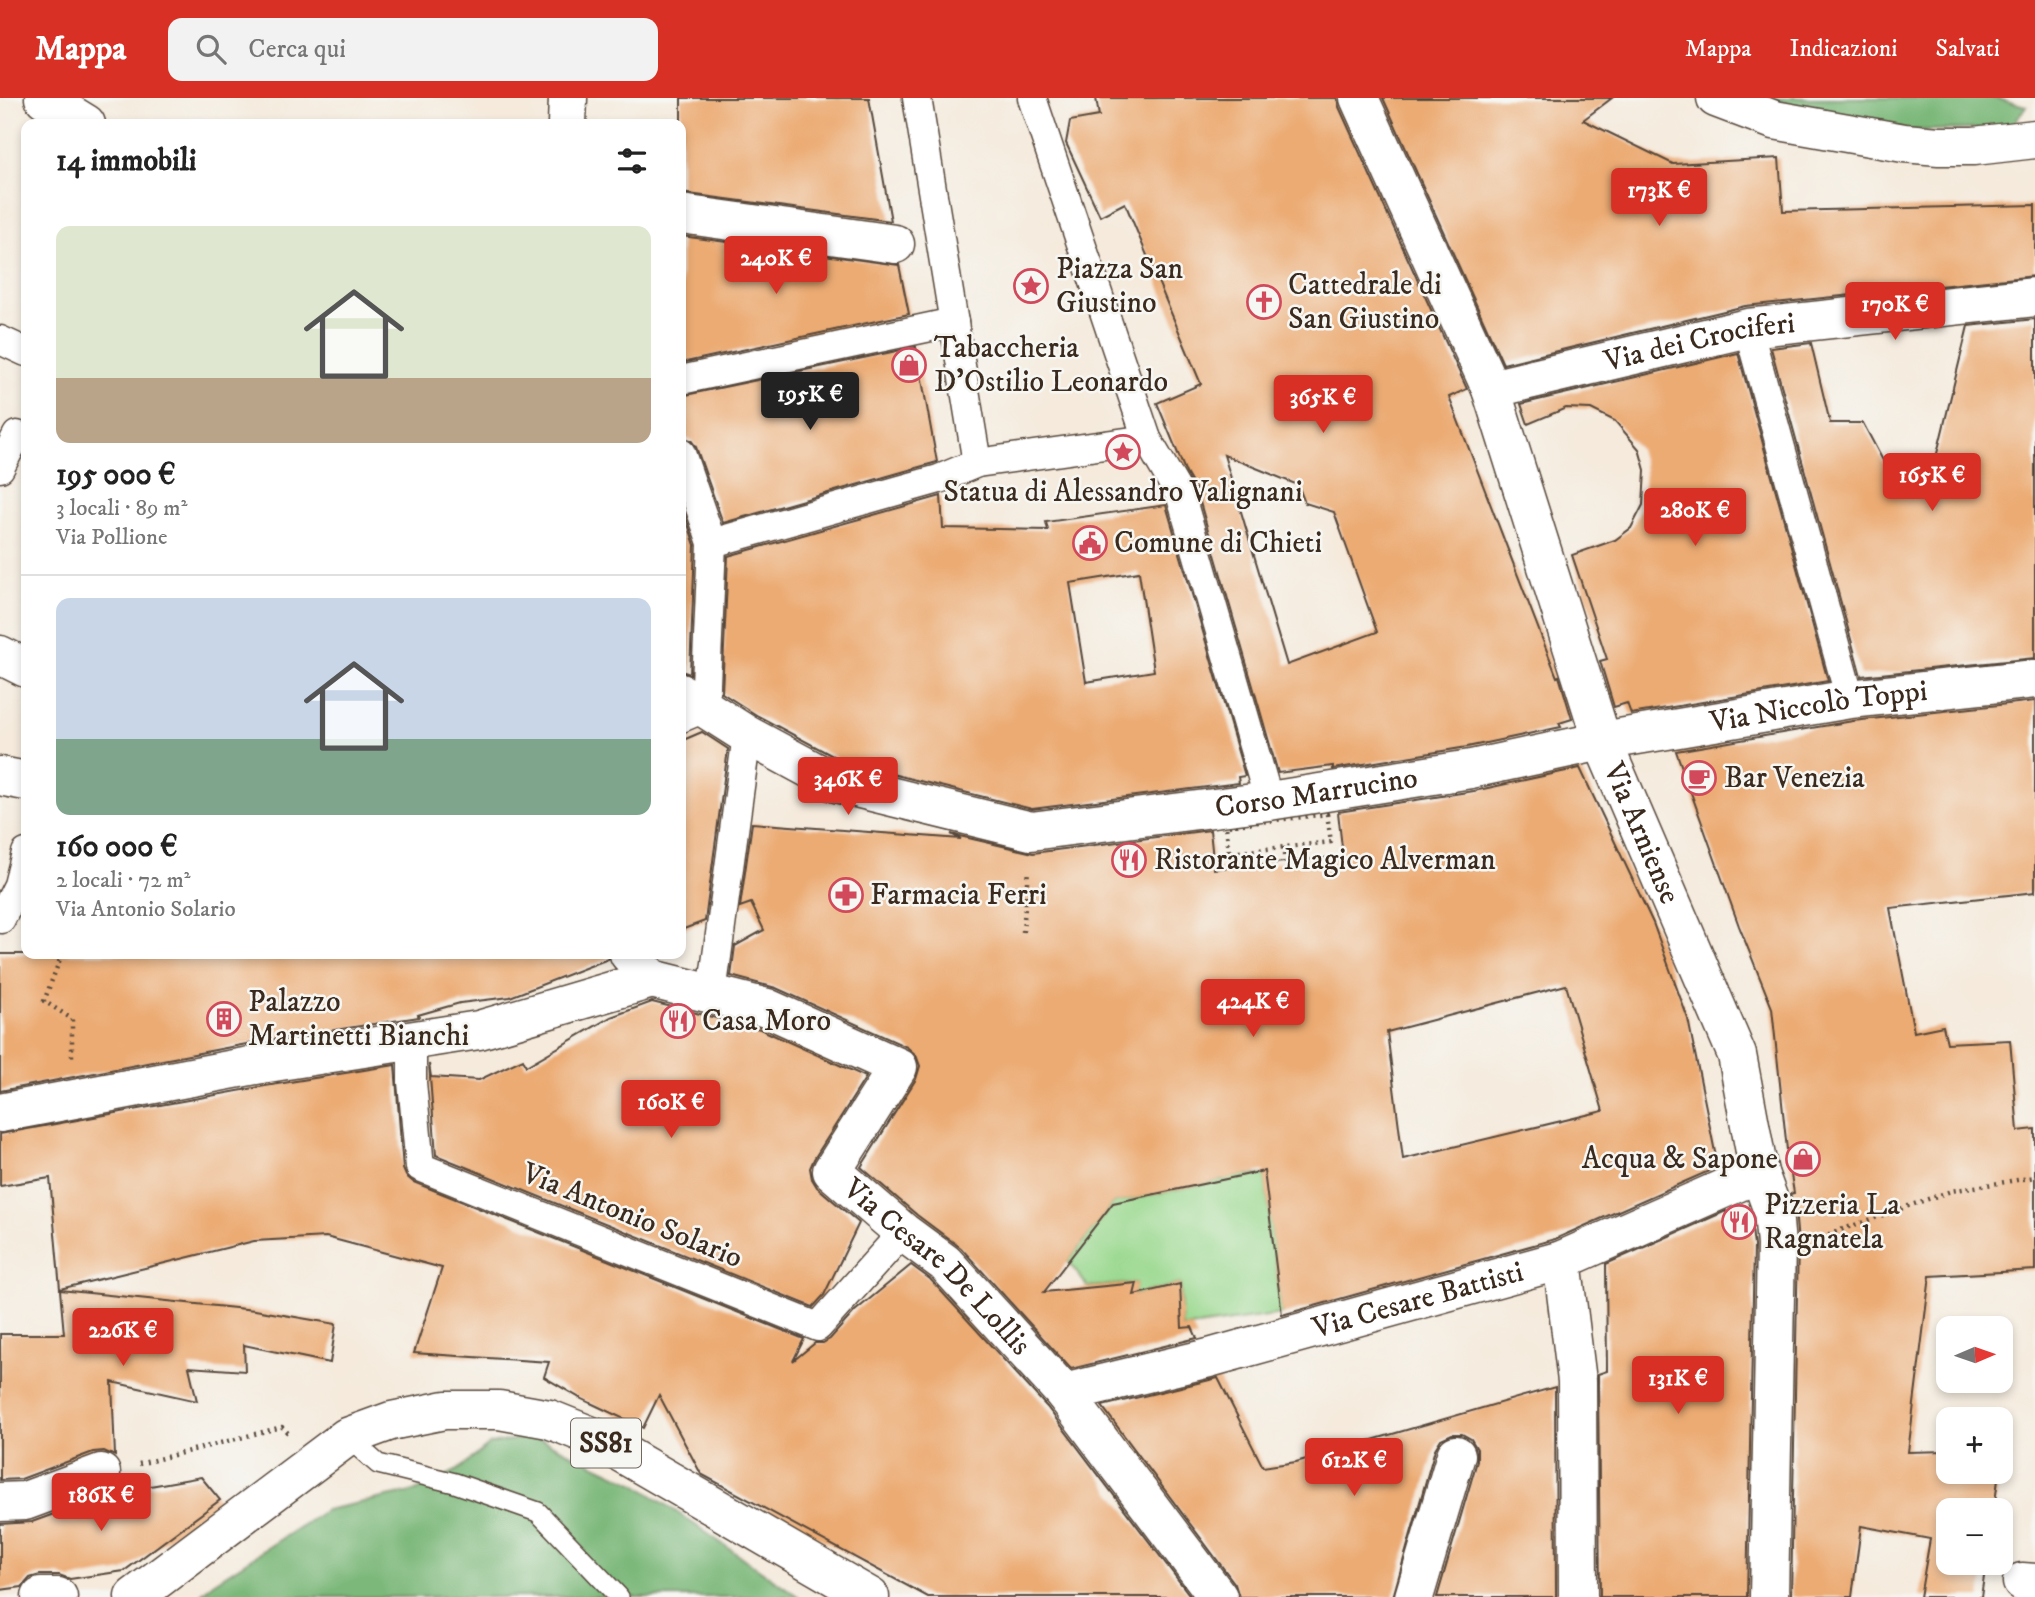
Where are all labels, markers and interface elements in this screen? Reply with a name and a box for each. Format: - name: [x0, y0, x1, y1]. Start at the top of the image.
- search box: [168, 18, 658, 81]
- text: Mappa: [35, 29, 126, 70]
- icon: search: [192, 30, 230, 68]
- text: Cerca qui: [248, 33, 346, 66]
- text: Mappa: [1685, 34, 1752, 64]
- text: Indicazioni: [1790, 34, 1898, 64]
- text: Salvati: [1936, 34, 2000, 64]
- icon: filters: [613, 142, 651, 180]
- text: 14 immobili: [56, 143, 197, 180]
- pin: 173K €: [1602, 169, 1716, 228]
- text: 173K €: [1627, 176, 1691, 205]
- pin: 240K €: [719, 236, 833, 296]
- text: 240K €: [740, 244, 812, 273]
- place label: Piazza San Giustino: [1056, 251, 1184, 322]
- place icon: Piazza San Giustino: [1012, 267, 1050, 305]
- place label: Cattedrale di San Giustino: [1288, 267, 1442, 338]
- icon: home: [291, 271, 417, 397]
- pin: 170K €: [1838, 282, 1952, 342]
- church icon: Cattedrale di San Giustino: [1245, 283, 1283, 321]
- text: 170K €: [1861, 290, 1929, 319]
- street label: Via dei Crociferi: [1599, 305, 1797, 380]
- place label: Tabaccheria D'Ostilio Leonardo: [934, 330, 1168, 401]
- shop icon: Tabaccheria D'Ostilio Leonardo: [890, 346, 928, 384]
- pin: 195K €: [753, 372, 867, 432]
- pin: 365K €: [1266, 376, 1380, 435]
- text: 195K €: [777, 380, 843, 409]
- text: 365K €: [1290, 383, 1356, 412]
- place icon: Statua di Alessandro Valignani: [1104, 433, 1142, 471]
- pin: 165K €: [1875, 454, 1989, 513]
- text: 195 000 €: [56, 457, 176, 494]
- text: 165K €: [1899, 461, 1965, 490]
- place label: Statua di Alessandro Valignani: [943, 474, 1303, 511]
- pin: 280K €: [1638, 489, 1752, 548]
- text: 3 locali · 89 m²: [56, 494, 187, 523]
- text: 280K €: [1660, 496, 1730, 525]
- text: Via Pollione: [56, 523, 167, 552]
- public building icon: Comune di Chieti: [1071, 524, 1109, 562]
- place label: Comune di Chieti: [1114, 525, 1322, 562]
- icon: home: [291, 643, 417, 769]
- street label: Via Niccolò Toppi: [1706, 672, 1929, 741]
- street label: Via Arniense: [1595, 756, 1688, 909]
- pin: 346K €: [791, 758, 905, 817]
- street label: Corso Marrucino: [1213, 759, 1420, 826]
- cafe icon: Bar Venezia: [1680, 759, 1718, 797]
- place label: Bar Venezia: [1724, 760, 1865, 797]
- text: 346K €: [814, 765, 882, 794]
- text: 160 000 €: [56, 829, 178, 866]
- restaurant icon: Ristorante Magico Alverman: [1110, 841, 1148, 879]
- place label: Ristorante Magico Alverman: [1154, 842, 1496, 879]
- text: 2 locali · 72 m²: [56, 866, 191, 895]
- pharmacy icon: Farmacia Ferri: [827, 876, 865, 914]
- place label: Farmacia Ferri: [870, 877, 1047, 914]
- text: Via Antonio Solario: [56, 895, 236, 924]
- pin: 424K €: [1196, 979, 1310, 1039]
- place label: Palazzo Martinetti Bianchi: [248, 984, 469, 1055]
- text: 424K €: [1217, 987, 1289, 1016]
- building icon: Palazzo Martinetti Bianchi: [205, 1000, 243, 1038]
- restaurant icon: Casa Moro: [659, 1002, 697, 1040]
- place label: Casa Moro: [702, 1003, 831, 1040]
- pin: 160K €: [614, 1080, 728, 1140]
- text: 160K €: [637, 1088, 705, 1117]
- shop icon: Acqua & Sapone: [1784, 1140, 1822, 1178]
- place label: Acqua & Sapone: [1582, 1141, 1778, 1178]
- street label: Via Antonio Solario: [515, 1155, 748, 1277]
- street label: Via Cesare De Lollis: [835, 1170, 1039, 1363]
- place label: Pizzeria La Ragnatela: [1764, 1187, 1900, 1258]
- restaurant icon: Pizzeria La Ragnatela: [1720, 1203, 1758, 1241]
- street label: Via Cesare Battisti: [1307, 1253, 1527, 1347]
- pin: 226K €: [66, 1308, 180, 1368]
- text: 226K €: [88, 1316, 158, 1345]
- north arrow: [1936, 1316, 2012, 1393]
- map controls: [1936, 1316, 2013, 1575]
- pin: 131K €: [1621, 1356, 1735, 1416]
- text: 131K €: [1648, 1364, 1708, 1393]
- button: +: [1936, 1407, 2013, 1484]
- road number: SS81: [571, 1418, 641, 1468]
- pin: 612K €: [1297, 1438, 1411, 1498]
- text: 612K €: [1321, 1446, 1387, 1475]
- pin: 186K €: [44, 1474, 158, 1533]
- text: 186K €: [68, 1481, 134, 1510]
- button: −: [1936, 1498, 2013, 1575]

